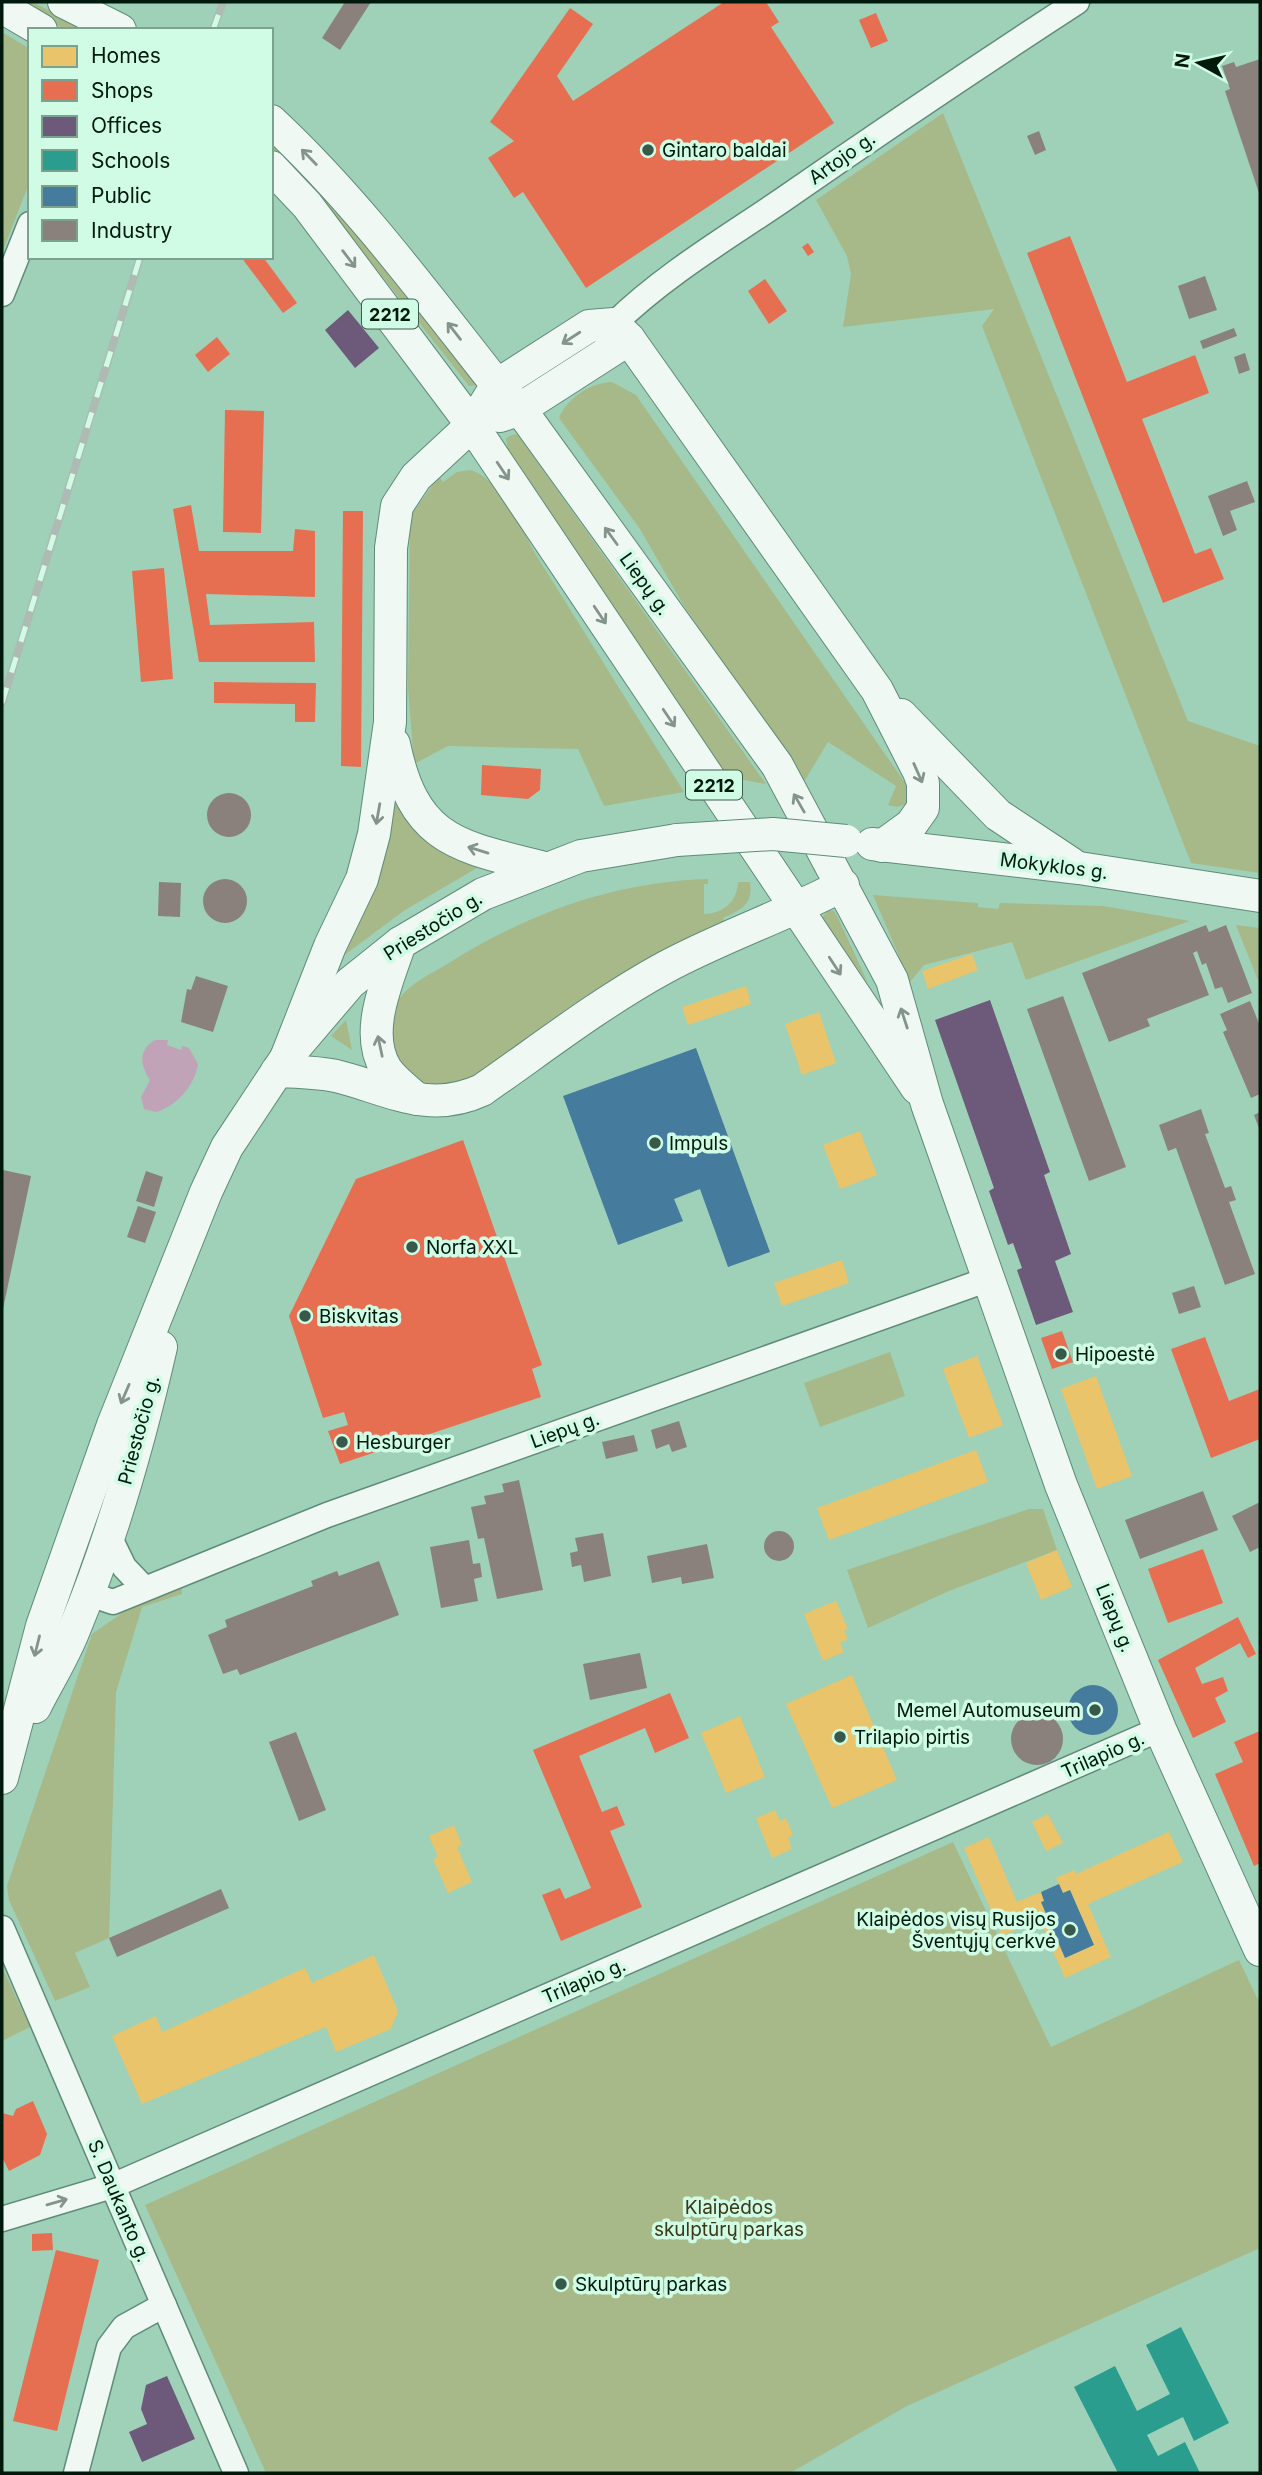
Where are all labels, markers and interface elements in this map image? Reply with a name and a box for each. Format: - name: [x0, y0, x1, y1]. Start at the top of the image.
- legend: [28, 28, 273, 259]
- north arrow: [1164, 28, 1234, 98]
- text: Homes: [91, 43, 161, 68]
- text: N: [1170, 52, 1195, 69]
- text: Shops: [91, 78, 153, 103]
- text: Offices: [91, 113, 162, 138]
- street label: Artojo g.: [804, 127, 880, 189]
- place label: Gintaro baldai: [662, 139, 787, 162]
- marker: Gintaro baldai: [640, 142, 656, 158]
- text: Schools: [91, 148, 170, 173]
- one-way arrow: [300, 148, 317, 165]
- text: Public: [91, 183, 152, 208]
- text: Industry: [91, 218, 173, 243]
- one-way arrow: [341, 249, 356, 268]
- road number: 2212: [362, 300, 418, 328]
- one-way arrow: [447, 323, 462, 341]
- one-way arrow: [561, 331, 581, 345]
- one-way arrow: [496, 461, 510, 481]
- one-way arrow: [604, 527, 618, 546]
- street label: Liepų g.: [615, 548, 675, 620]
- one-way arrow: [593, 605, 607, 624]
- one-way arrow: [663, 708, 677, 728]
- one-way arrow: [912, 762, 925, 783]
- road number: 2212: [686, 770, 742, 800]
- one-way arrow: [792, 794, 806, 814]
- one-way arrow: [371, 802, 384, 825]
- one-way arrow: [467, 843, 489, 856]
- street label: Mokyklos g.: [999, 848, 1109, 884]
- street label: Priestočio g.: [379, 887, 487, 965]
- one-way arrow: [827, 956, 842, 975]
- one-way arrow: [897, 1007, 910, 1029]
- one-way arrow: [372, 1035, 386, 1058]
- place label: Impuls: [669, 1132, 728, 1155]
- marker: Impuls: [647, 1135, 663, 1151]
- place label: Norfa XXL: [426, 1236, 519, 1259]
- marker: Norfa XXL: [404, 1239, 420, 1255]
- place label: Biskvitas: [319, 1305, 399, 1328]
- marker: Biskvitas: [297, 1308, 313, 1324]
- place label: Hipoestė: [1075, 1343, 1155, 1366]
- marker: Hipoestė: [1053, 1346, 1069, 1362]
- street label: Priestočio g.: [113, 1373, 165, 1487]
- one-way arrow: [118, 1383, 131, 1404]
- street label: Liepų g.: [527, 1407, 603, 1453]
- place label: Hesburger: [356, 1431, 451, 1454]
- marker: Hesburger: [334, 1434, 350, 1450]
- street label: Liepų g.: [1091, 1580, 1139, 1656]
- one-way arrow: [30, 1635, 43, 1657]
- place label: Memel Automuseum: [896, 1699, 1081, 1722]
- marker: Memel Automuseum: [1087, 1702, 1103, 1718]
- place label: Trilapio pirtis: [854, 1726, 970, 1749]
- street label: Trilapio g.: [1058, 1726, 1148, 1784]
- marker: Trilapio pirtis: [832, 1729, 848, 1745]
- place label: Klaipėdos visų Rusijos Šventųjų cerkvė: [856, 1908, 1056, 1953]
- marker: Klaipėdos visų Rusijos Šventųjų cerkvė: [1062, 1922, 1078, 1938]
- street label: Trilapio g.: [539, 1953, 629, 2009]
- street label: S. Daukanto g.: [83, 2136, 155, 2266]
- one-way arrow: [46, 2195, 68, 2208]
- park label: Klaipėdos skulptūrų parkas: [654, 2196, 804, 2241]
- place label: Skulptūrų parkas: [575, 2273, 727, 2296]
- marker: Skulptūrų parkas: [553, 2276, 569, 2292]

